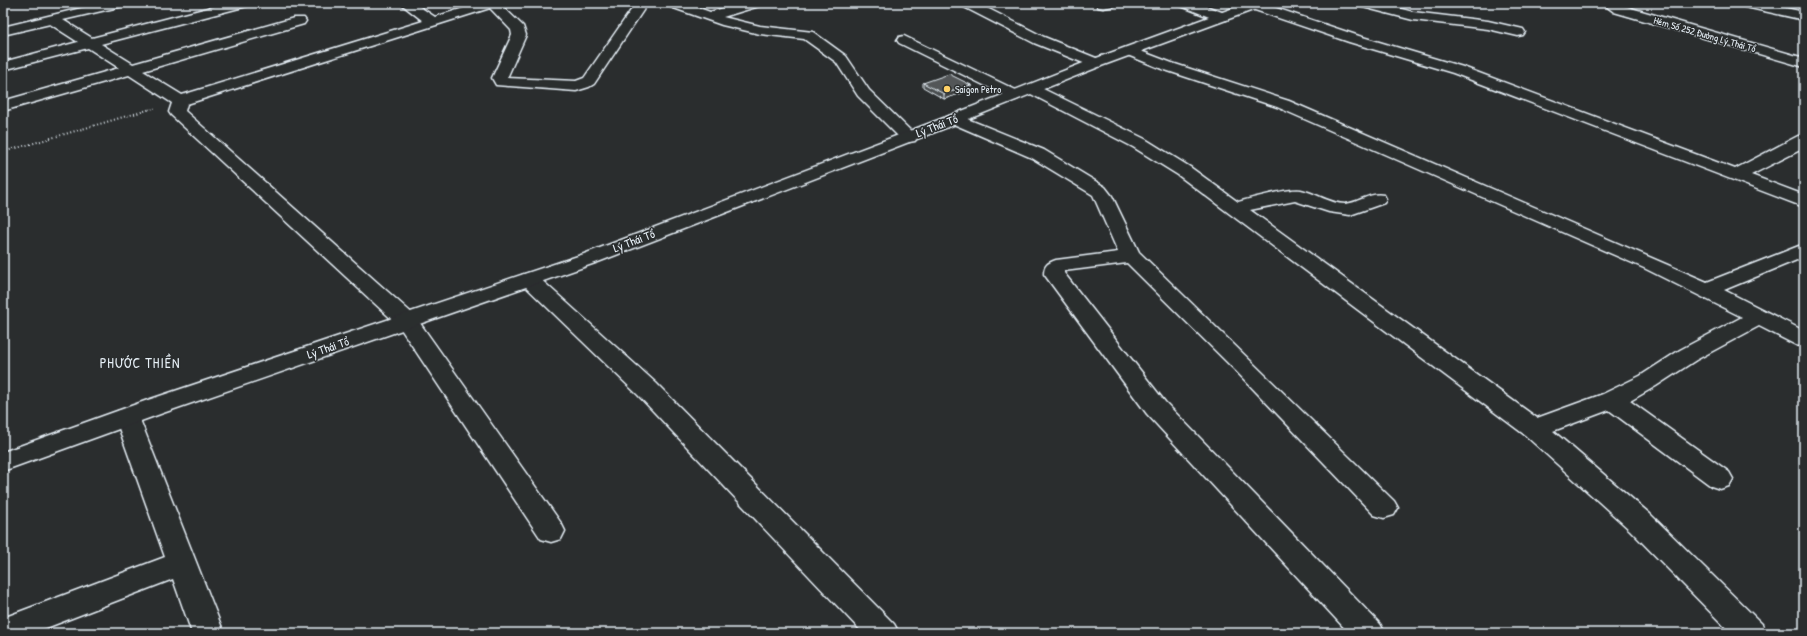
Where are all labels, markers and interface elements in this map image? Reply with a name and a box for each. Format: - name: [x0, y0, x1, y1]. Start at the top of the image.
- street label: Hẻm Số 252 Đường Lý Thái Tổ: [1652, 14, 1757, 55]
- place label: Saigon Petro: [955, 83, 1001, 96]
- marker: Saigon Petro: [942, 84, 952, 94]
- street label: Lý Thái Tổ: [913, 110, 960, 141]
- street label: Lý Thái Tổ: [610, 225, 657, 256]
- street label: Lý Thái Tổ: [304, 332, 351, 363]
- district label: PHƯỚC THIỀN: [100, 353, 180, 372]

